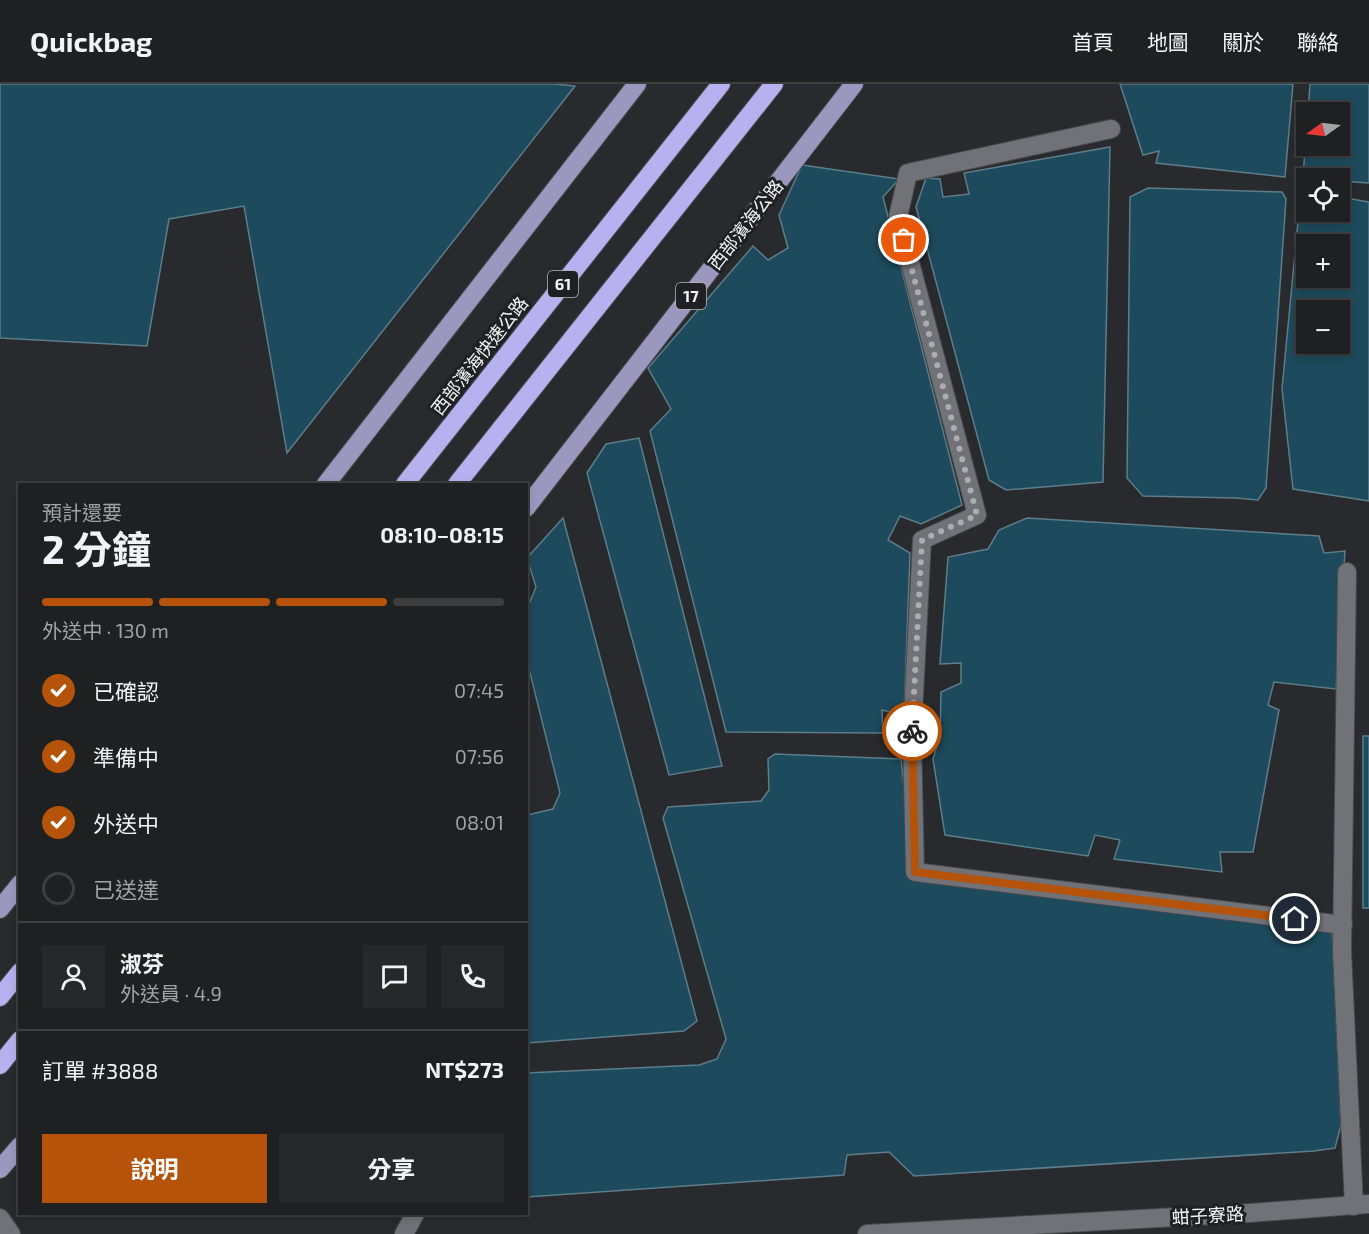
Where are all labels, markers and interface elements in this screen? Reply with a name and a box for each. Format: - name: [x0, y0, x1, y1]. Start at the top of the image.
- text: Quickbag: [30, 24, 152, 58]
- text: 首頁: [1072, 29, 1114, 54]
- text: 地圖: [1147, 29, 1189, 54]
- text: 關於: [1222, 29, 1264, 54]
- text: 聯絡: [1297, 29, 1339, 54]
- north arrow: [1296, 102, 1350, 156]
- map controls: [1296, 102, 1350, 354]
- button: locate: [1296, 168, 1350, 222]
- street label: 西部濱海公路: [703, 175, 787, 274]
- pin: [878, 214, 929, 265]
- icon: bag: [887, 223, 920, 256]
- button: +: [1296, 234, 1350, 288]
- road number: 61: [548, 271, 578, 297]
- road number: 17: [676, 283, 706, 309]
- street label: 西部濱海快速公路: [426, 292, 532, 419]
- button: −: [1296, 300, 1350, 354]
- text: 預計還要: [42, 500, 122, 524]
- text: 08:10–08:15: [380, 521, 504, 547]
- text: 2 分鐘: [42, 525, 151, 572]
- text: 外送中 · 130 m: [42, 618, 169, 642]
- icon: check: [42, 674, 75, 707]
- text: 已確認: [93, 678, 159, 704]
- text: 07:45: [454, 678, 504, 702]
- courier: [882, 701, 942, 761]
- icon: bike: [896, 715, 929, 748]
- icon: check: [42, 740, 75, 773]
- text: 準備中: [93, 744, 159, 770]
- text: 07:56: [455, 744, 504, 768]
- icon: check: [42, 806, 75, 839]
- text: 外送中: [93, 810, 159, 836]
- text: 08:01: [455, 810, 504, 834]
- text: 已送達: [93, 876, 159, 902]
- pin: [1269, 893, 1320, 944]
- icon: home: [1278, 902, 1311, 935]
- button: person: [42, 945, 105, 1008]
- button: chat: [363, 945, 426, 1008]
- button: phone: [441, 945, 504, 1008]
- text: 淑芬: [120, 950, 164, 976]
- text: 外送員 · 4.9: [120, 981, 222, 1005]
- text: NT$273: [425, 1056, 504, 1082]
- text: 訂單 #3888: [42, 1057, 158, 1083]
- button: 說明: [42, 1134, 267, 1203]
- button: 分享: [279, 1134, 504, 1203]
- street label: 蚶子寮路: [1171, 1202, 1244, 1228]

